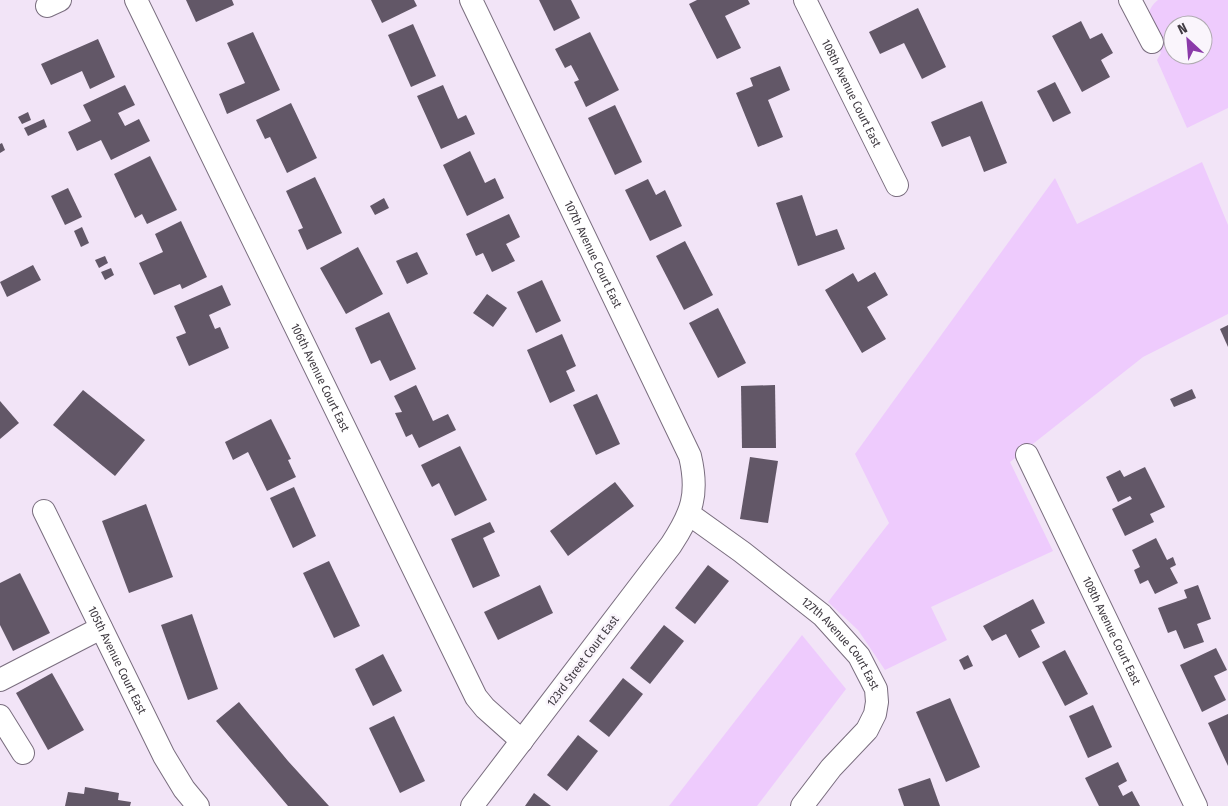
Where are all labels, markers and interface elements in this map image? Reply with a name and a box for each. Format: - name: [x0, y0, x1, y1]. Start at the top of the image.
- north arrow: [1163, 15, 1213, 65]
- text: N: [1175, 19, 1190, 38]
- street label: 108th Avenue Court East: [819, 37, 884, 149]
- street label: 107th Avenue Court East: [561, 198, 625, 310]
- street label: 106th Avenue Court East: [288, 321, 352, 434]
- street label: 108th Avenue Court East: [1080, 574, 1144, 687]
- street label: 127th Avenue Court East: [799, 594, 882, 692]
- street label: 105th Avenue Court East: [85, 604, 149, 716]
- street label: 123rd Street Court East: [544, 613, 622, 709]

